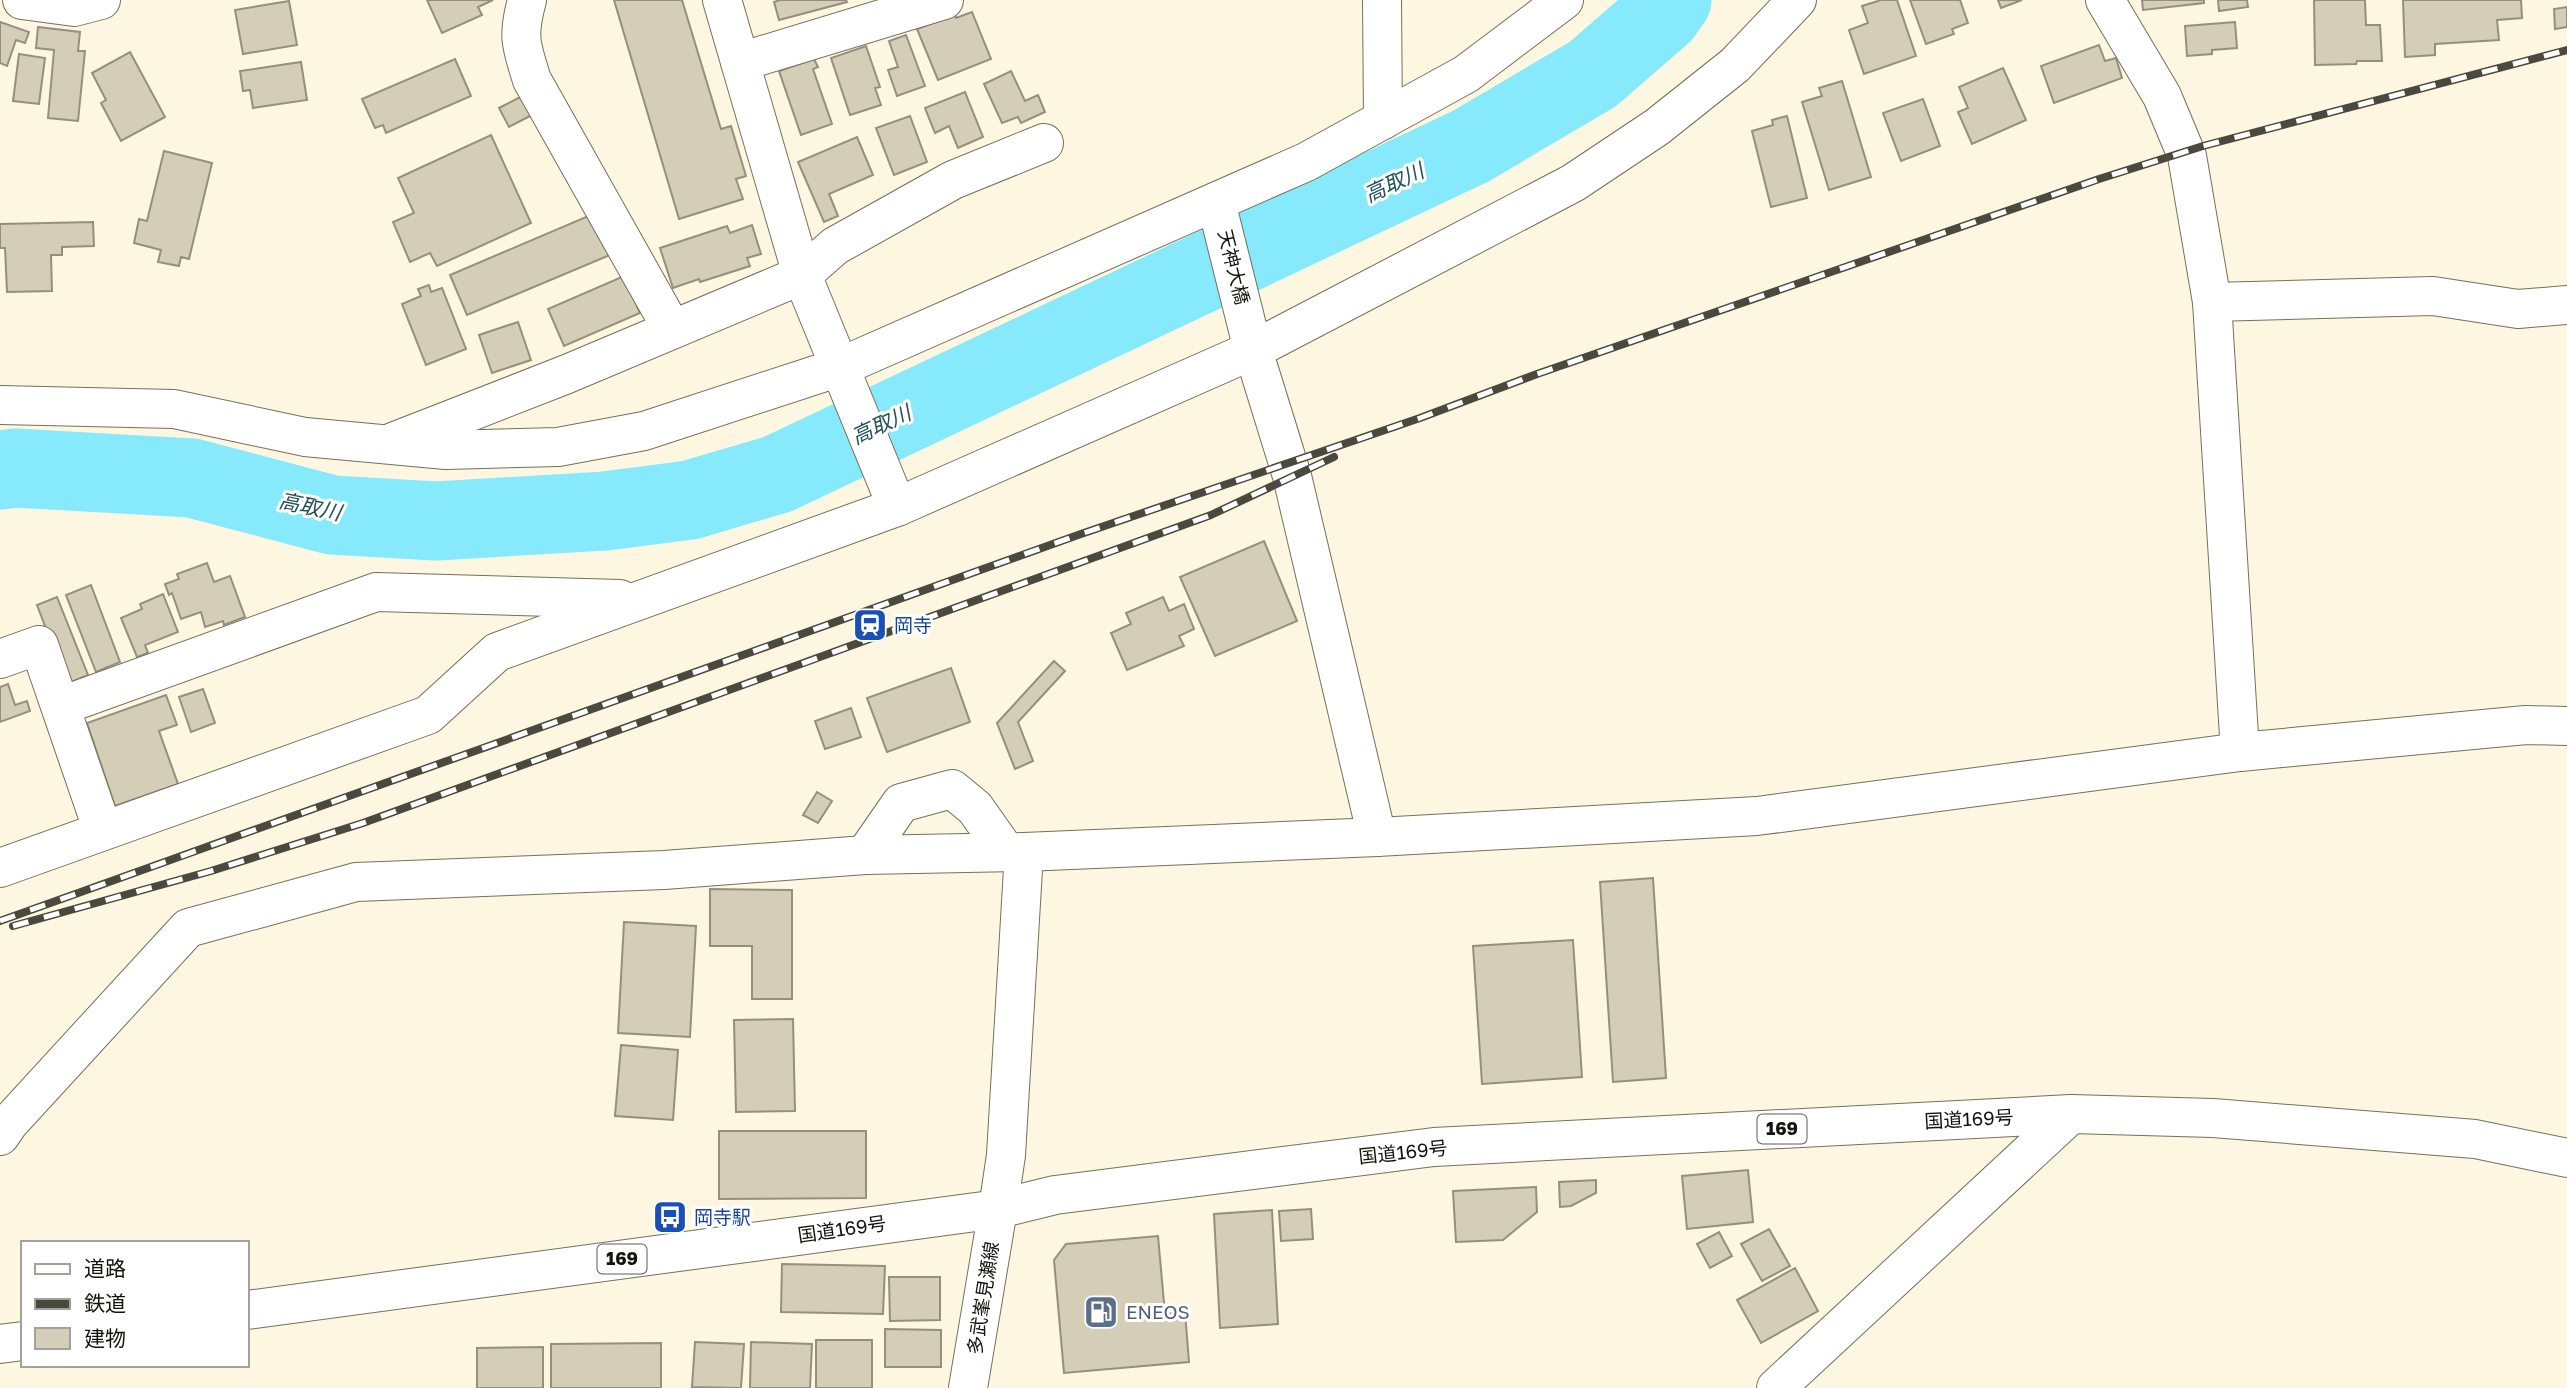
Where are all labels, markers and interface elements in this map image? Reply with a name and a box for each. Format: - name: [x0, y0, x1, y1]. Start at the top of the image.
- water label: 高取川: [1360, 156, 1429, 207]
- street label: 天神大橋: [1214, 227, 1255, 307]
- water label: 高取川: [847, 398, 916, 449]
- water label: 高取川: [277, 487, 346, 526]
- station icon: 岡寺: [851, 606, 889, 644]
- place label: 岡寺: [894, 613, 932, 636]
- street label: 国道169号: [1924, 1105, 2014, 1132]
- road number: 169: [1758, 1114, 1806, 1144]
- street label: 国道169号: [1357, 1135, 1449, 1168]
- bus stop icon: 岡寺駅: [651, 1198, 689, 1236]
- place label: 岡寺駅: [694, 1205, 751, 1228]
- street label: 国道169号: [796, 1211, 888, 1246]
- street label: 多武峯見瀬線: [962, 1240, 1003, 1356]
- legend: [21, 1241, 248, 1367]
- road number: 169: [598, 1244, 646, 1274]
- text: 道路: [84, 1255, 126, 1281]
- text: 鉄道: [84, 1290, 126, 1316]
- fuel station icon: ENEOS: [1082, 1293, 1120, 1331]
- place label: ENEOS: [1126, 1300, 1190, 1323]
- text: 建物: [84, 1325, 126, 1351]

